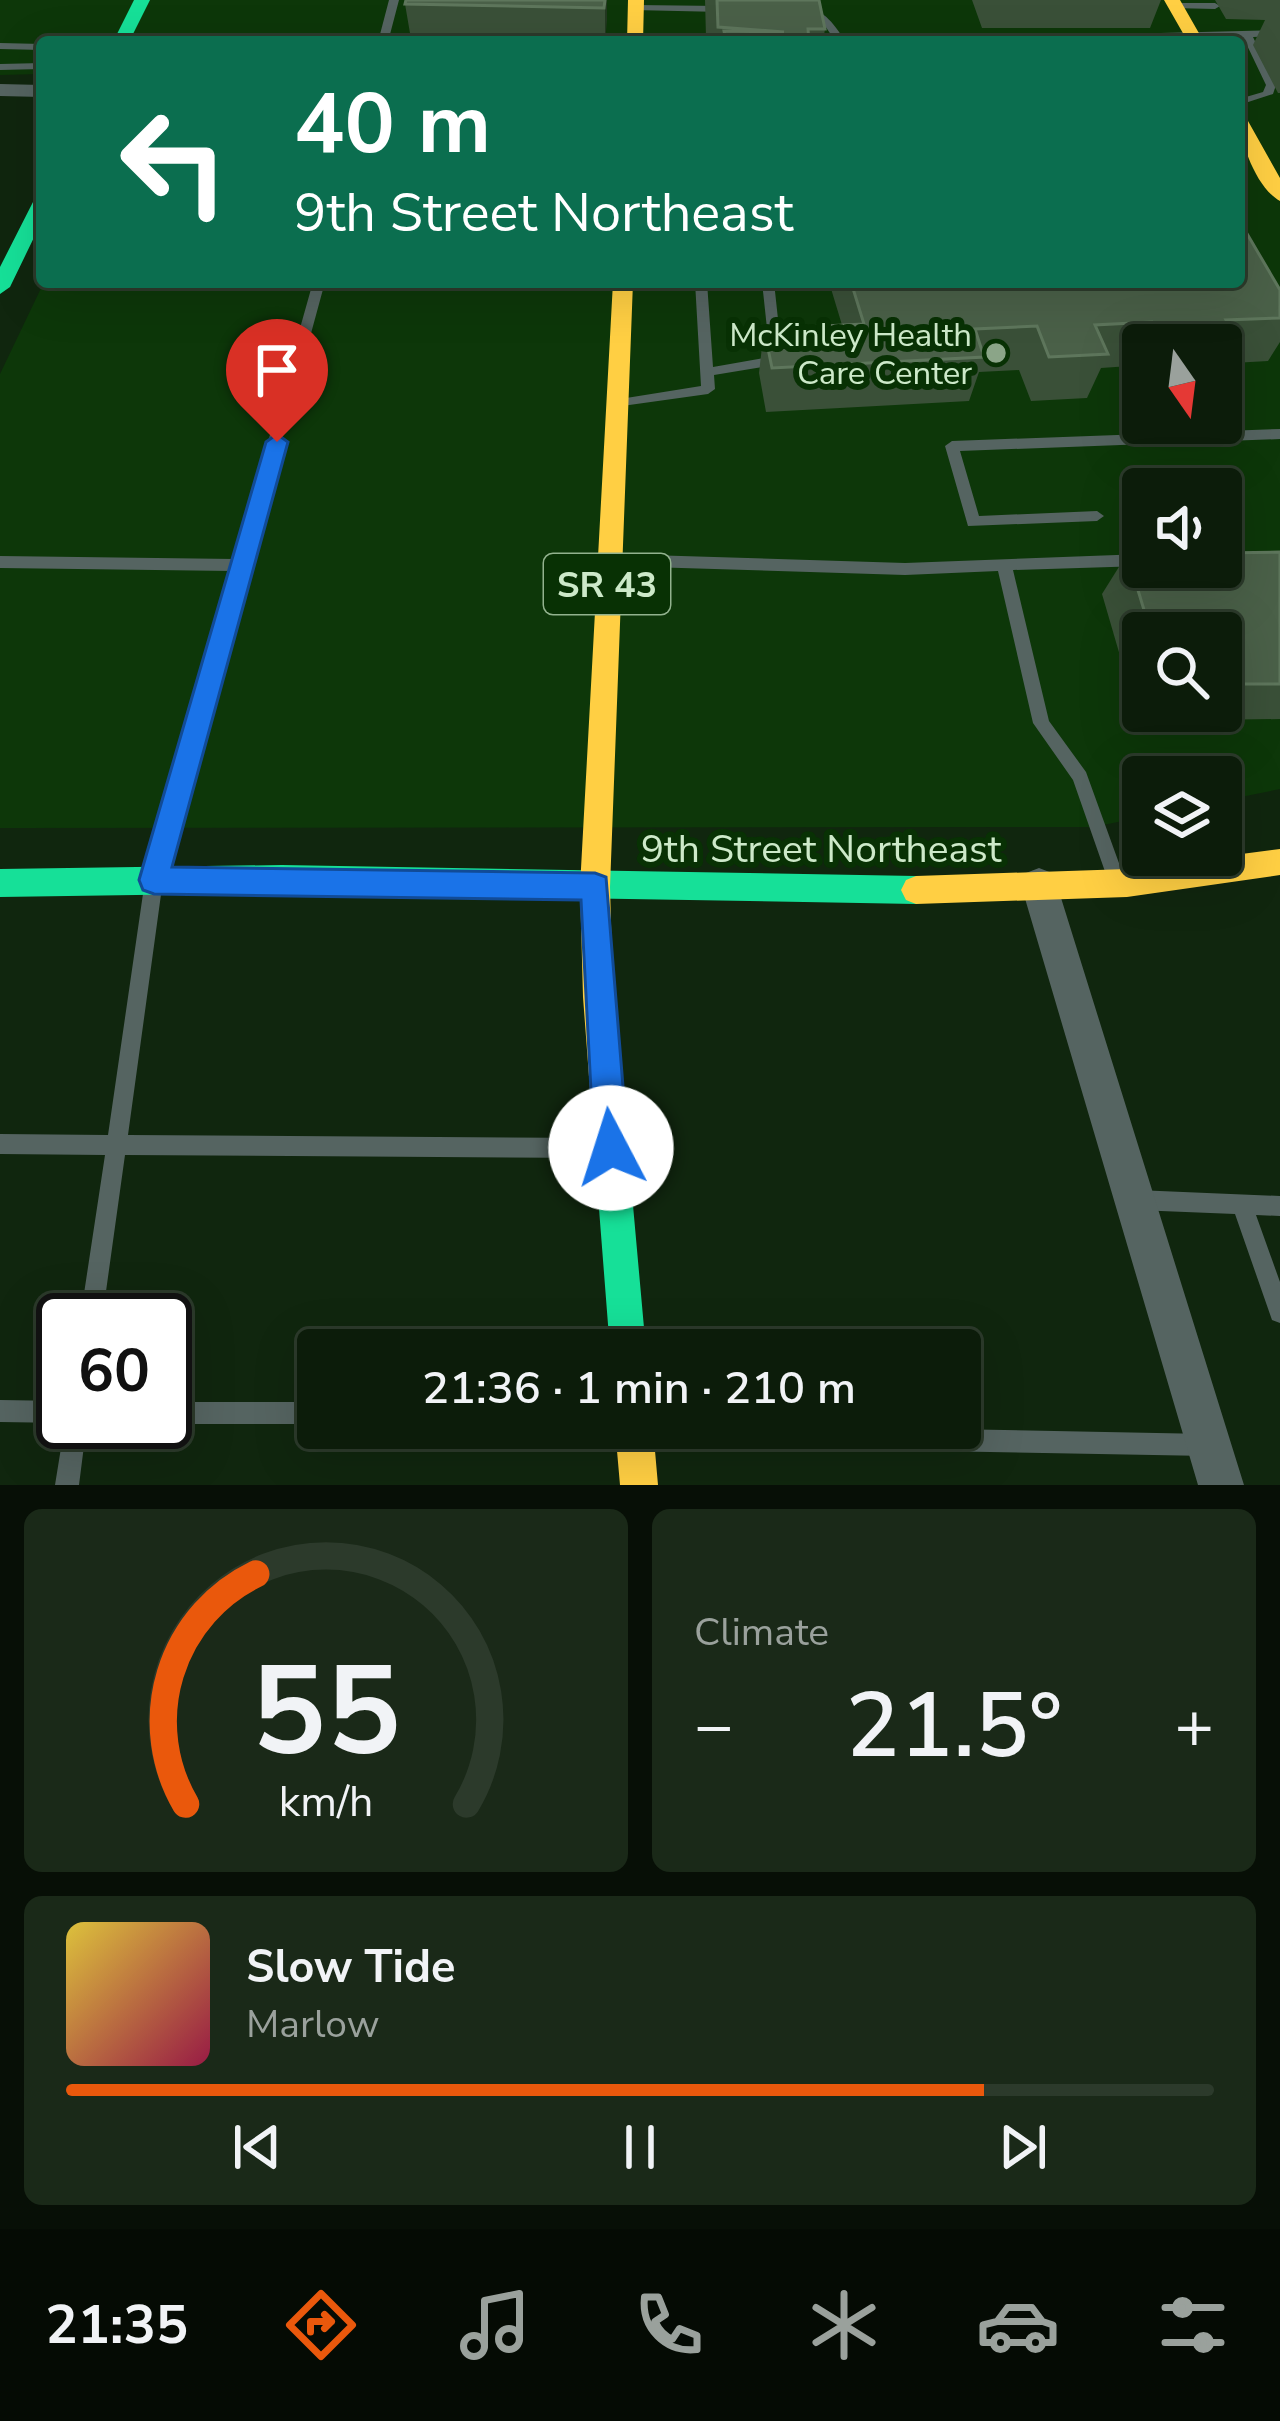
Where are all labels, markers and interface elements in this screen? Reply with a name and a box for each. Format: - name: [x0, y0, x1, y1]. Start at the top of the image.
- text: 40 m: [294, 67, 491, 182]
- icon: left: [96, 84, 252, 240]
- text: 9th Street Northeast: [294, 176, 793, 250]
- place label: McKinley Health Care Center: [729, 313, 972, 396]
- pin: [226, 319, 328, 442]
- north arrow: [1122, 324, 1242, 444]
- map controls: [1122, 324, 1242, 876]
- icon: arrive: [244, 337, 310, 403]
- marker: McKinley Health Care Center: [983, 340, 1009, 366]
- button: sound: [1122, 468, 1242, 588]
- road number: SR 43: [544, 554, 670, 614]
- button: search: [1122, 612, 1242, 732]
- button: layers: [1122, 756, 1242, 876]
- street label: 9th Street Northeast: [641, 823, 1002, 876]
- position arrow: [548, 1085, 674, 1211]
- speed limit sign: 60: [36, 1293, 192, 1449]
- text: 21:36 · 1 min · 210 m: [422, 1358, 856, 1419]
- text: Climate: [694, 1606, 829, 1659]
- text: 55: [251, 1627, 401, 1797]
- text: 21.5°: [845, 1665, 1063, 1788]
- text: −: [694, 1681, 734, 1771]
- text: +: [1174, 1681, 1214, 1771]
- text: km/h: [279, 1772, 373, 1830]
- text: Slow Tide: [246, 1937, 455, 1998]
- text: Marlow: [246, 1998, 380, 2051]
- icon: previous: [224, 2114, 290, 2180]
- icon: pause: [607, 2114, 673, 2180]
- icon: next: [990, 2114, 1056, 2180]
- icon: directions: [279, 2283, 363, 2367]
- icon: music: [453, 2283, 537, 2367]
- icon: phone: [627, 2283, 711, 2367]
- icon: climate: [802, 2283, 886, 2367]
- icon: car: [976, 2283, 1060, 2367]
- icon: filters: [1151, 2283, 1235, 2367]
- text: 21:35: [45, 2288, 188, 2362]

